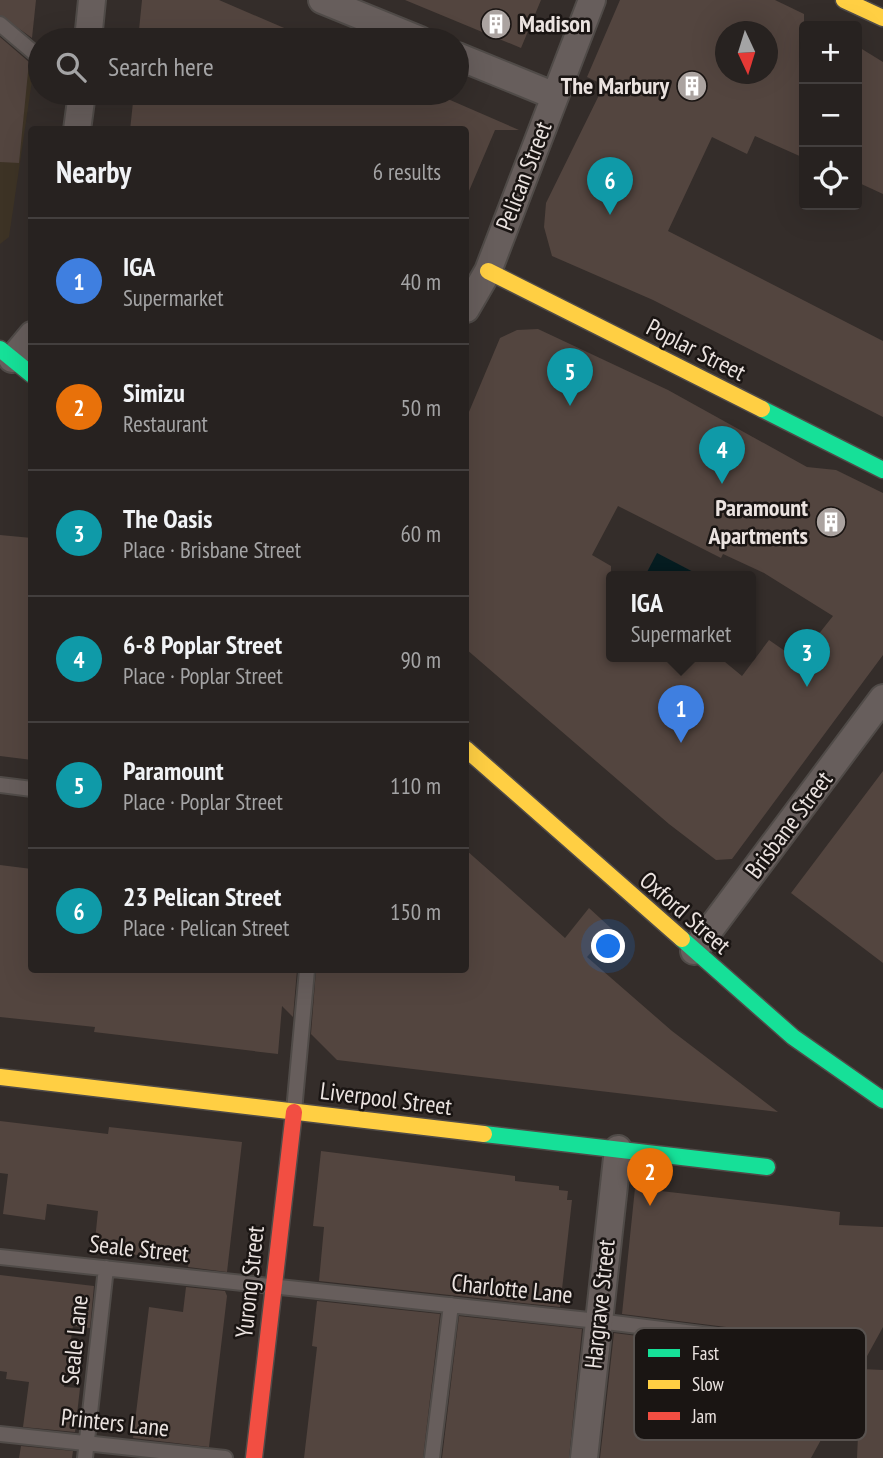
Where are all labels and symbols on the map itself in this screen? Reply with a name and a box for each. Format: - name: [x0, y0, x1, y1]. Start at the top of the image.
- building icon: Madison: [479, 7, 513, 41]
- place label: Madison: [519, 8, 591, 39]
- north arrow: [715, 21, 778, 84]
- building icon: The Marbury: [675, 69, 709, 103]
- place label: The Marbury: [561, 70, 669, 101]
- street label: Pelican Street: [489, 117, 559, 235]
- pin: 6: [587, 157, 633, 215]
- street label: Poplar Street: [641, 311, 751, 388]
- pin: 5: [547, 348, 593, 406]
- pin: 4: [699, 426, 745, 484]
- place label: Paramount Apartments: [707, 492, 808, 551]
- building icon: Paramount Apartments: [814, 505, 848, 539]
- pin: 3: [784, 629, 830, 687]
- pin: 1: [658, 685, 704, 743]
- street label: Brisbane Street: [738, 765, 839, 885]
- street label: Oxford Street: [633, 865, 738, 961]
- your location: [591, 929, 625, 963]
- street label: Liverpool Street: [318, 1075, 454, 1122]
- pin: 2: [627, 1148, 673, 1206]
- street label: Yurong Street: [228, 1224, 271, 1340]
- street label: Seale Street: [88, 1228, 191, 1269]
- street label: Hargrave Street: [577, 1237, 622, 1370]
- street label: Charlotte Lane: [450, 1267, 574, 1310]
- street label: Seale Lane: [54, 1294, 95, 1386]
- legend: [634, 1328, 866, 1440]
- text: Fast: [692, 1341, 720, 1365]
- text: Slow: [692, 1372, 725, 1396]
- street label: Printers Lane: [60, 1401, 171, 1444]
- text: Jam: [691, 1404, 717, 1428]

